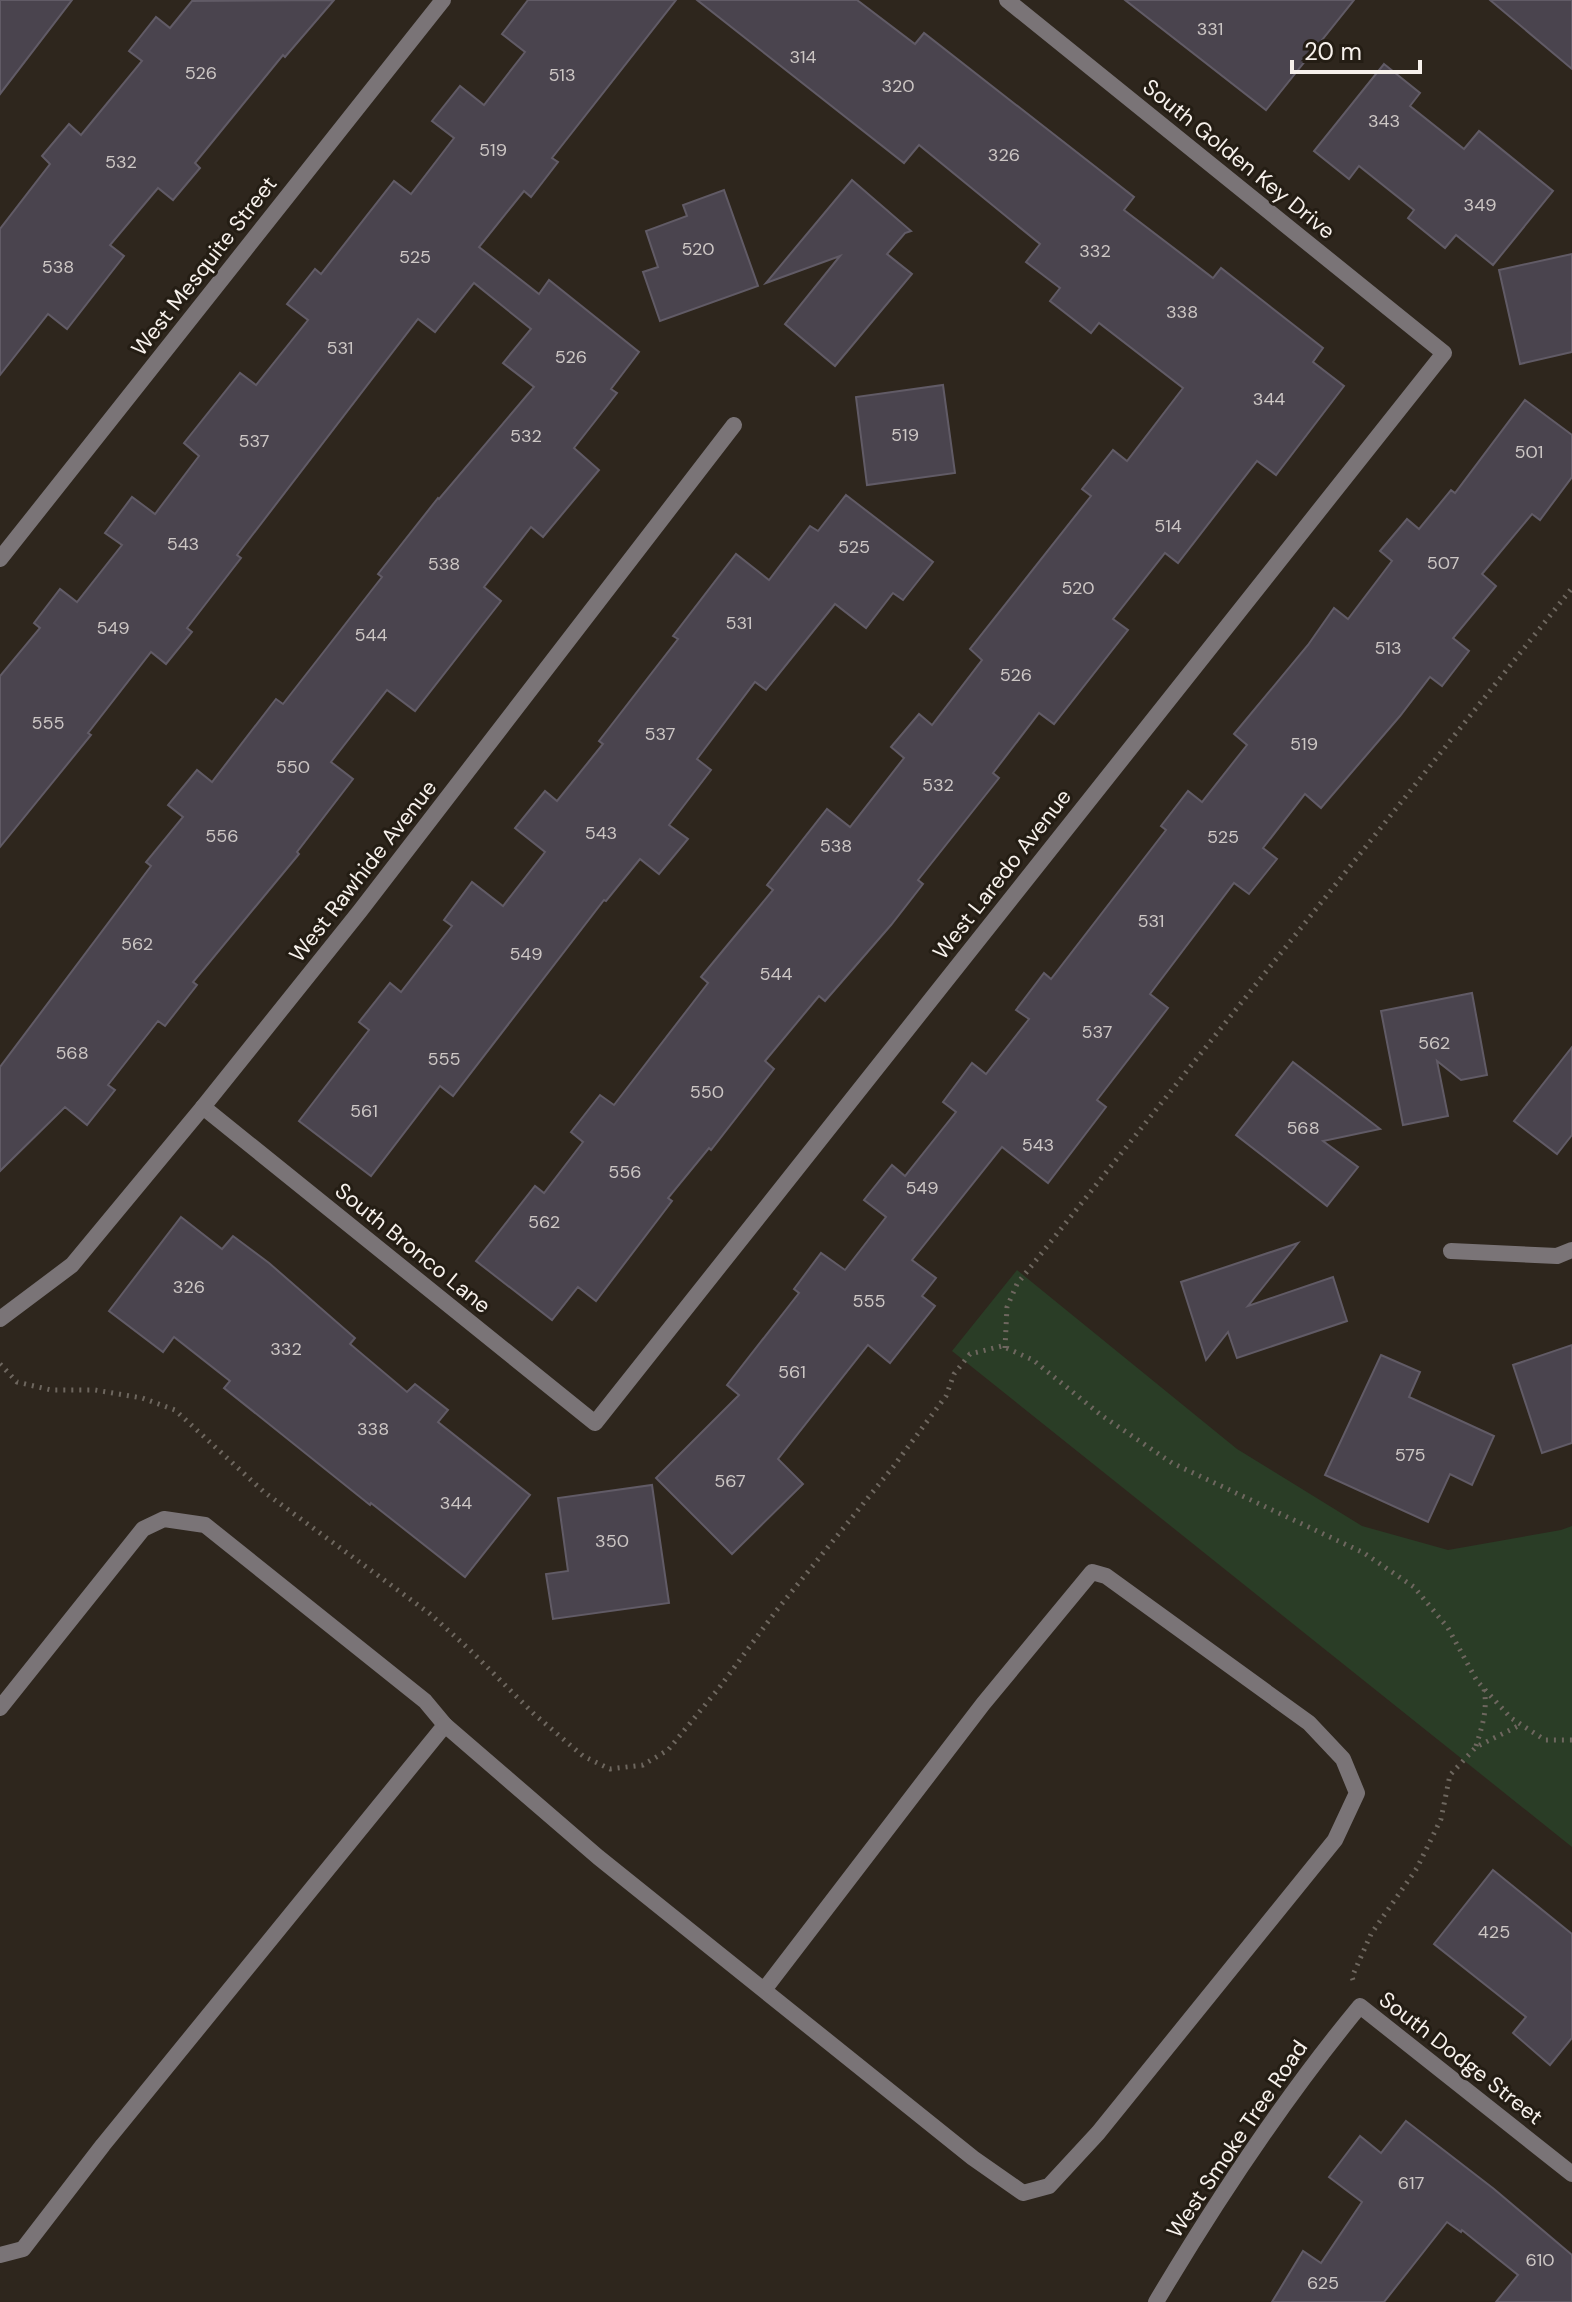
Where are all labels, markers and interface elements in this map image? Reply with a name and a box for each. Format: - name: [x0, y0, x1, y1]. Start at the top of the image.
- house number: 331: [1197, 17, 1223, 41]
- scale bar: [1292, 24, 1420, 74]
- text: 20 m: [1304, 36, 1362, 67]
- house number: 314: [790, 45, 817, 69]
- house number: 526: [185, 61, 217, 85]
- house number: 513: [548, 63, 576, 87]
- street label: South Golden Key Drive: [1137, 72, 1341, 246]
- house number: 320: [881, 74, 915, 98]
- house number: 343: [1368, 109, 1400, 133]
- house number: 519: [479, 138, 507, 162]
- house number: 326: [988, 143, 1020, 167]
- house number: 532: [105, 150, 137, 174]
- street label: West Mesquite Street: [125, 170, 283, 362]
- house number: 349: [1464, 193, 1496, 217]
- house number: 520: [681, 237, 715, 261]
- house number: 332: [1079, 239, 1111, 263]
- house number: 525: [399, 245, 431, 269]
- house number: 538: [42, 255, 74, 279]
- house number: 338: [1166, 300, 1198, 324]
- house number: 531: [327, 336, 353, 360]
- house number: 526: [555, 345, 587, 369]
- house number: 344: [1253, 387, 1285, 411]
- house number: 519: [891, 423, 919, 447]
- house number: 532: [510, 424, 542, 448]
- house number: 537: [239, 429, 269, 453]
- house number: 501: [1515, 440, 1543, 464]
- house number: 514: [1154, 514, 1182, 538]
- house number: 543: [167, 532, 199, 556]
- house number: 525: [838, 535, 870, 559]
- house number: 507: [1427, 551, 1459, 575]
- house number: 538: [428, 552, 460, 576]
- house number: 520: [1061, 576, 1095, 600]
- house number: 531: [726, 611, 752, 635]
- house number: 549: [96, 616, 130, 640]
- house number: 544: [355, 623, 387, 647]
- house number: 513: [1374, 636, 1402, 660]
- house number: 526: [1000, 663, 1032, 687]
- house number: 555: [32, 711, 64, 735]
- house number: 537: [645, 722, 675, 746]
- house number: 519: [1290, 732, 1318, 756]
- house number: 550: [276, 755, 310, 779]
- house number: 532: [922, 773, 954, 797]
- street label: West Rawhide Avenue: [283, 774, 443, 968]
- street label: West Laredo Avenue: [926, 783, 1078, 965]
- house number: 543: [585, 821, 617, 845]
- house number: 556: [205, 824, 239, 848]
- house number: 525: [1207, 825, 1239, 849]
- house number: 538: [820, 834, 852, 858]
- house number: 531: [1138, 909, 1164, 933]
- house number: 562: [121, 932, 153, 956]
- house number: 549: [509, 942, 543, 966]
- house number: 544: [760, 962, 792, 986]
- house number: 537: [1082, 1020, 1112, 1044]
- house number: 562: [1418, 1031, 1450, 1055]
- house number: 568: [55, 1041, 89, 1065]
- house number: 555: [428, 1047, 460, 1071]
- house number: 550: [690, 1080, 724, 1104]
- house number: 561: [350, 1099, 378, 1123]
- house number: 568: [1286, 1116, 1320, 1140]
- house number: 543: [1022, 1133, 1054, 1157]
- house number: 556: [608, 1160, 642, 1184]
- street label: South Bronco Lane: [329, 1176, 497, 1320]
- house number: 549: [905, 1176, 939, 1200]
- house number: 562: [528, 1210, 560, 1234]
- house number: 326: [173, 1275, 205, 1299]
- house number: 555: [853, 1289, 885, 1313]
- house number: 332: [270, 1337, 302, 1361]
- house number: 561: [778, 1360, 806, 1384]
- house number: 338: [357, 1417, 389, 1441]
- house number: 575: [1395, 1443, 1425, 1467]
- house number: 567: [714, 1469, 746, 1493]
- house number: 344: [440, 1491, 472, 1515]
- house number: 350: [595, 1529, 629, 1553]
- house number: 425: [1478, 1920, 1510, 1944]
- street label: South Dodge Street: [1373, 1985, 1549, 2131]
- street label: West Smoke Tree Road: [1160, 2034, 1314, 2244]
- house number: 617: [1398, 2171, 1424, 2195]
- house number: 610: [1525, 2248, 1555, 2272]
- house number: 625: [1307, 2271, 1339, 2295]

